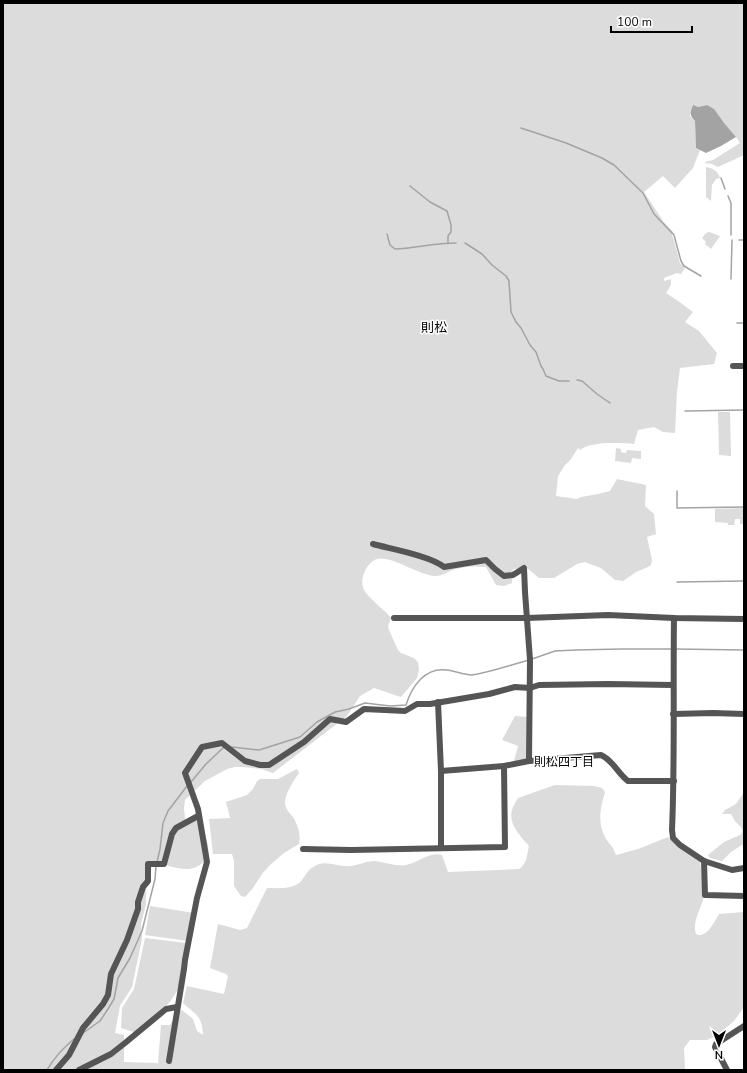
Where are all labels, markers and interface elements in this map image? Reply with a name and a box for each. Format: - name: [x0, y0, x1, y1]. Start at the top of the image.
- scale bar: [611, 8, 692, 34]
- text: 100 m: [617, 14, 652, 30]
- district label: 則松: [421, 319, 447, 337]
- district label: 則松四丁目: [534, 754, 594, 770]
- north arrow: [699, 1025, 739, 1065]
- text: N: [715, 1047, 723, 1062]

